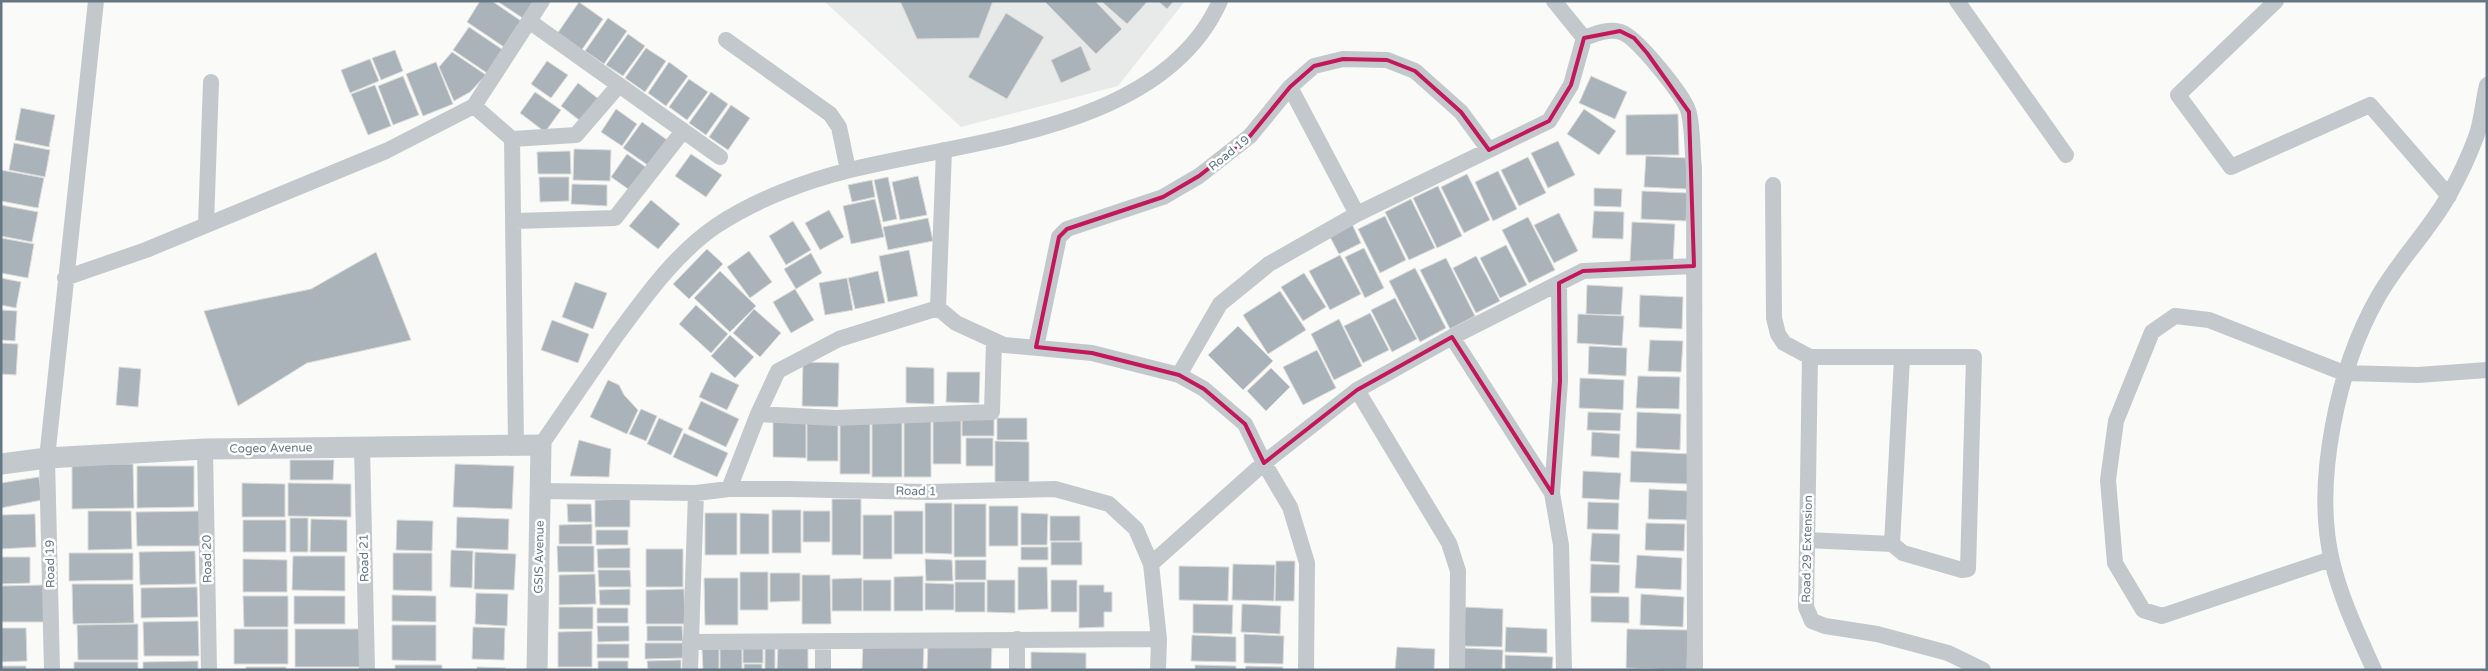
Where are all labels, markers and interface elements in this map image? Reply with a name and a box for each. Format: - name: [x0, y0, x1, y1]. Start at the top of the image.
- street label: Road 19: [1206, 132, 1252, 174]
- street label: Cogeo Avenue: [229, 440, 313, 456]
- street label: Road 1: [895, 484, 937, 498]
- street label: Road 29 Extension: [1799, 495, 1815, 603]
- street label: GSIS Avenue: [531, 520, 547, 594]
- street label: Road 20: [200, 534, 214, 583]
- street label: Road 21: [357, 534, 371, 582]
- street label: Road 19: [43, 540, 57, 588]

